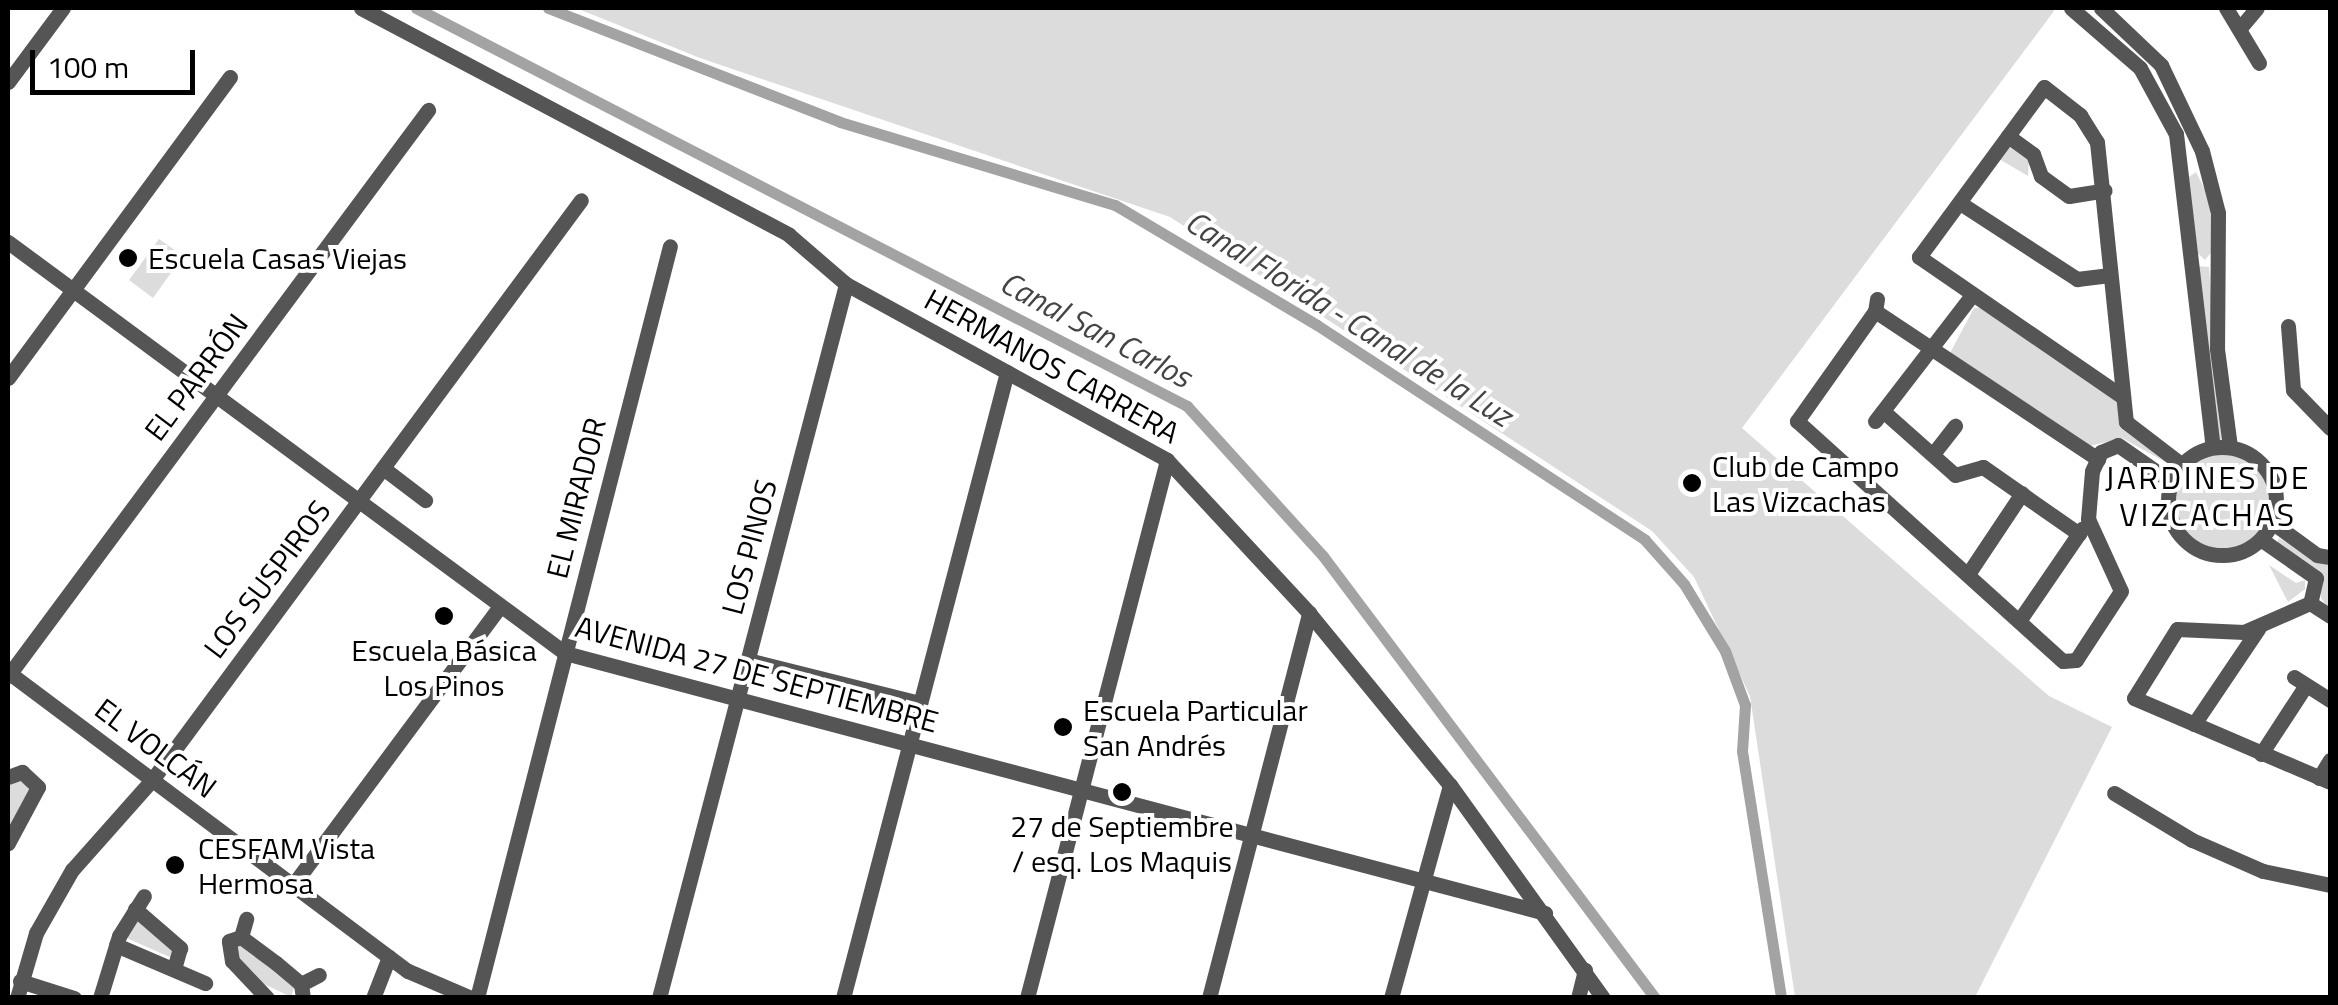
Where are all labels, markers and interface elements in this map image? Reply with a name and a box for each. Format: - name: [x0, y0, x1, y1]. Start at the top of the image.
- scale bar: [35, 30, 200, 92]
- text: 100 m: [47, 44, 129, 90]
- water label: Canal Florida - Canal de la Luz: [1179, 202, 1519, 434]
- place label: Escuela Casas Viejas: [148, 240, 407, 276]
- marker: Escuela Casas Viejas: [117, 247, 139, 269]
- water label: Canal San Carlos: [994, 263, 1198, 395]
- street label: HERMANOS CARRERA: [919, 281, 1185, 451]
- street label: EL PARRÓN: [137, 307, 255, 447]
- street label: EL MIRADOR: [539, 414, 613, 582]
- place label: Club de Campo Las Vizcachas: [1712, 448, 1899, 518]
- district label: JARDINES DE VIZCACHAS: [2105, 459, 2311, 534]
- marker: Club de Campo Las Vizcachas: [1681, 472, 1703, 494]
- street label: LOS PINOS: [714, 476, 784, 618]
- street label: LOS SUSPIROS: [196, 493, 338, 665]
- marker: Escuela Básica Los Pinos: [433, 605, 455, 627]
- street label: AVENIDA 27 DE SEPTIEMBRE: [572, 608, 942, 740]
- place label: Escuela Básica Los Pinos: [351, 632, 537, 702]
- street label: EL VOLCÁN: [88, 691, 224, 805]
- place label: Escuela Particular San Andrés: [1083, 692, 1308, 762]
- marker: Escuela Particular San Andrés: [1052, 716, 1074, 738]
- marker: 27 de Septiembre / esq. Los Maquis: [1111, 781, 1133, 803]
- place label: 27 de Septiembre / esq. Los Maquis: [1010, 808, 1234, 878]
- place label: CESFAM Vista Hermosa: [198, 830, 375, 900]
- marker: CESFAM Vista Hermosa: [162, 852, 188, 878]

